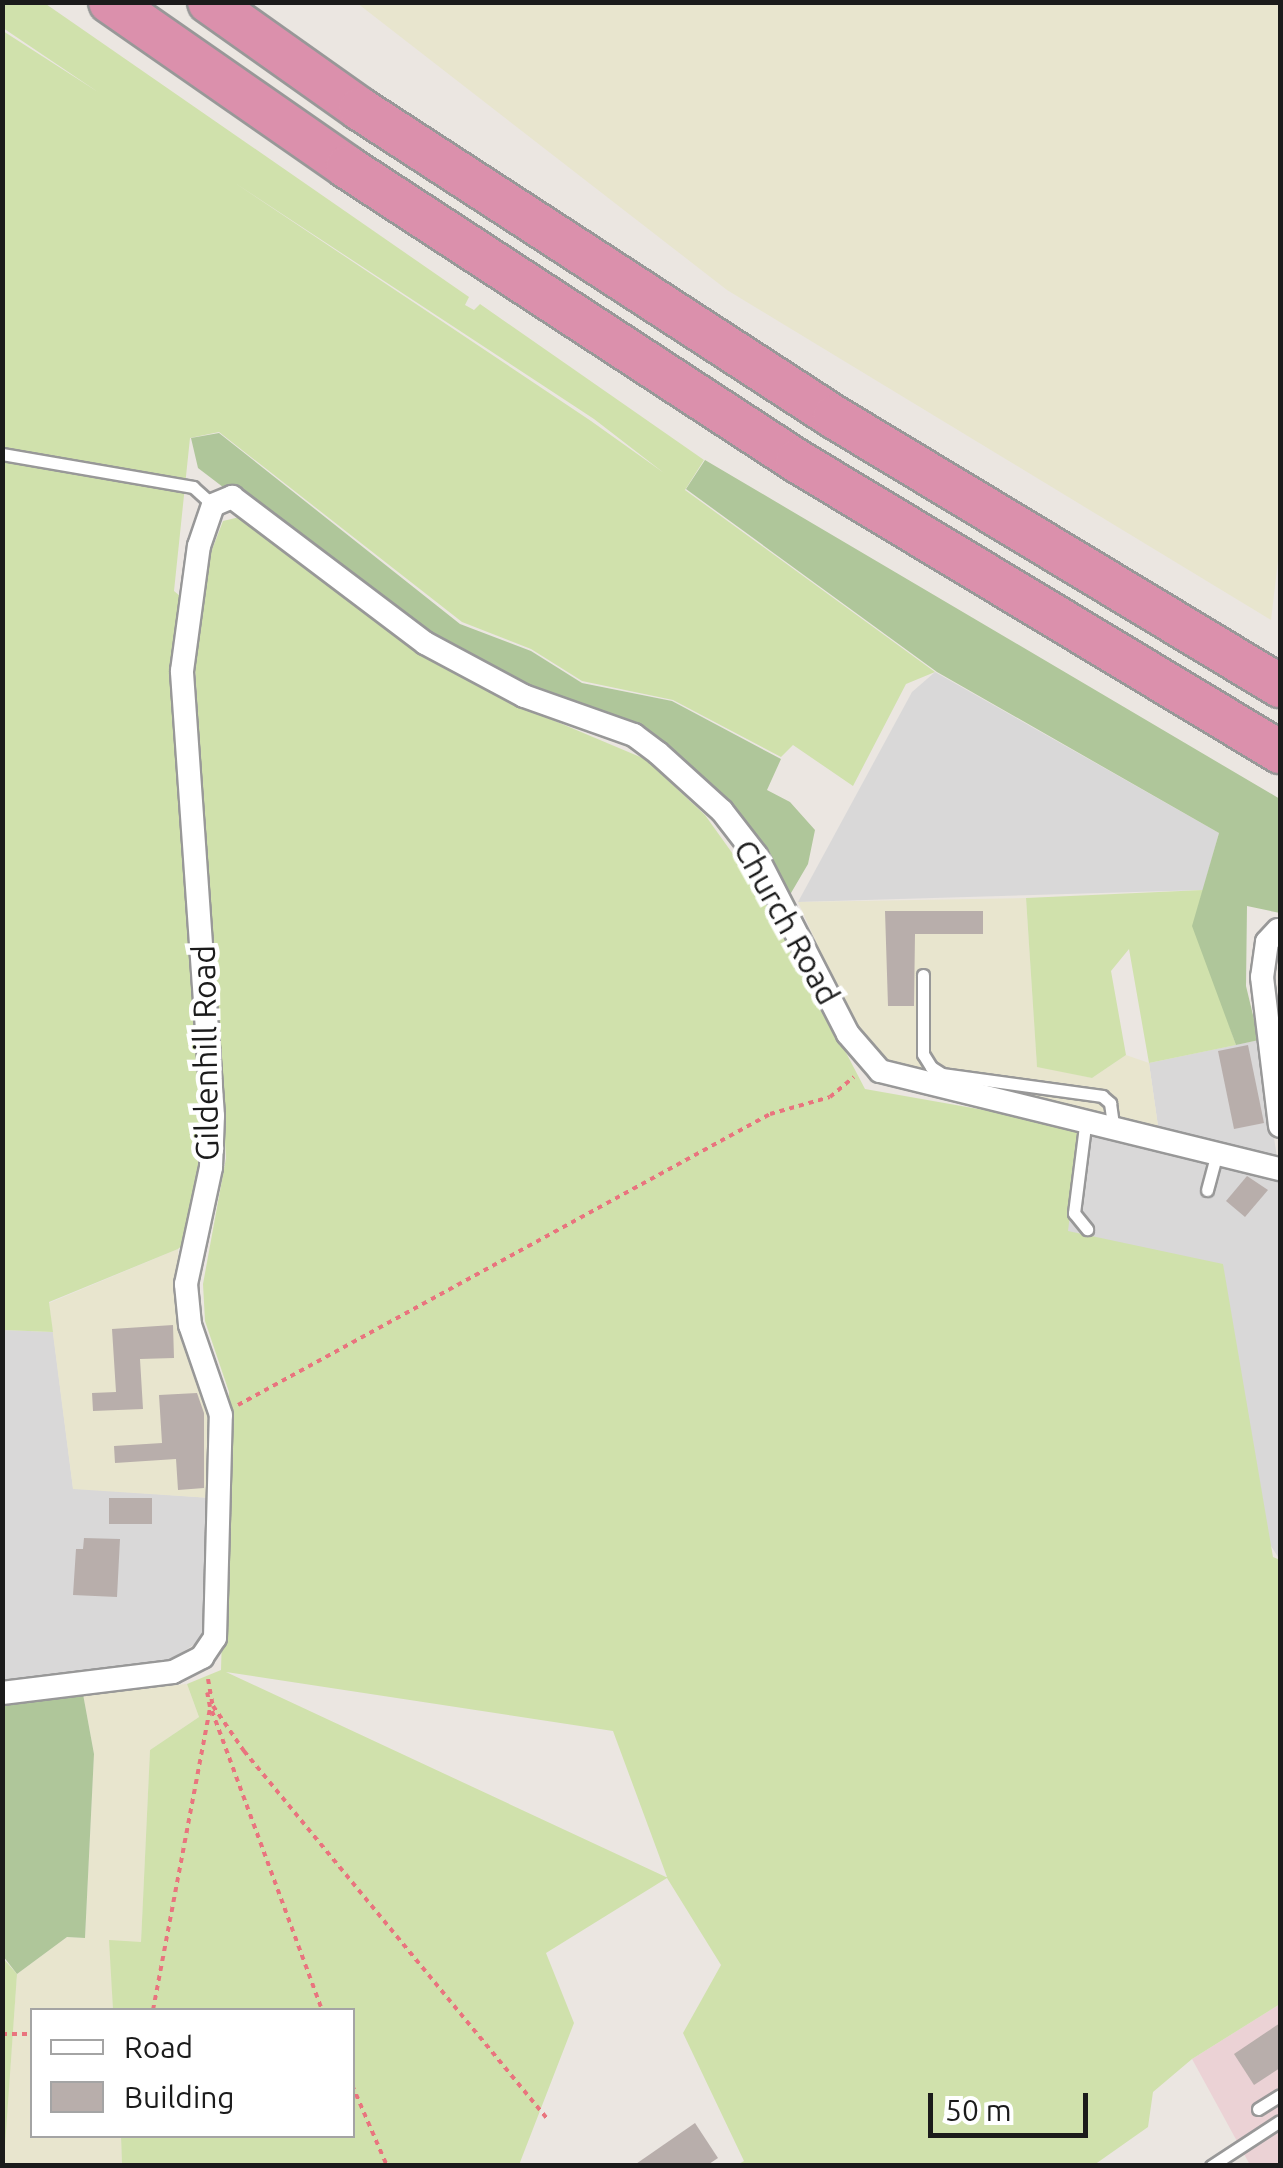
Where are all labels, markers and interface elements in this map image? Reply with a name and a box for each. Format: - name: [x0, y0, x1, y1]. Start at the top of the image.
- street label: Church Road: [726, 833, 848, 1011]
- street label: Gildenhill Road: [184, 945, 226, 1161]
- legend: [30, 2008, 355, 2138]
- text: Road: [124, 2030, 193, 2064]
- scale bar: [933, 2073, 1093, 2135]
- text: Building: [124, 2080, 235, 2114]
- text: 50 m: [945, 2093, 1012, 2127]

